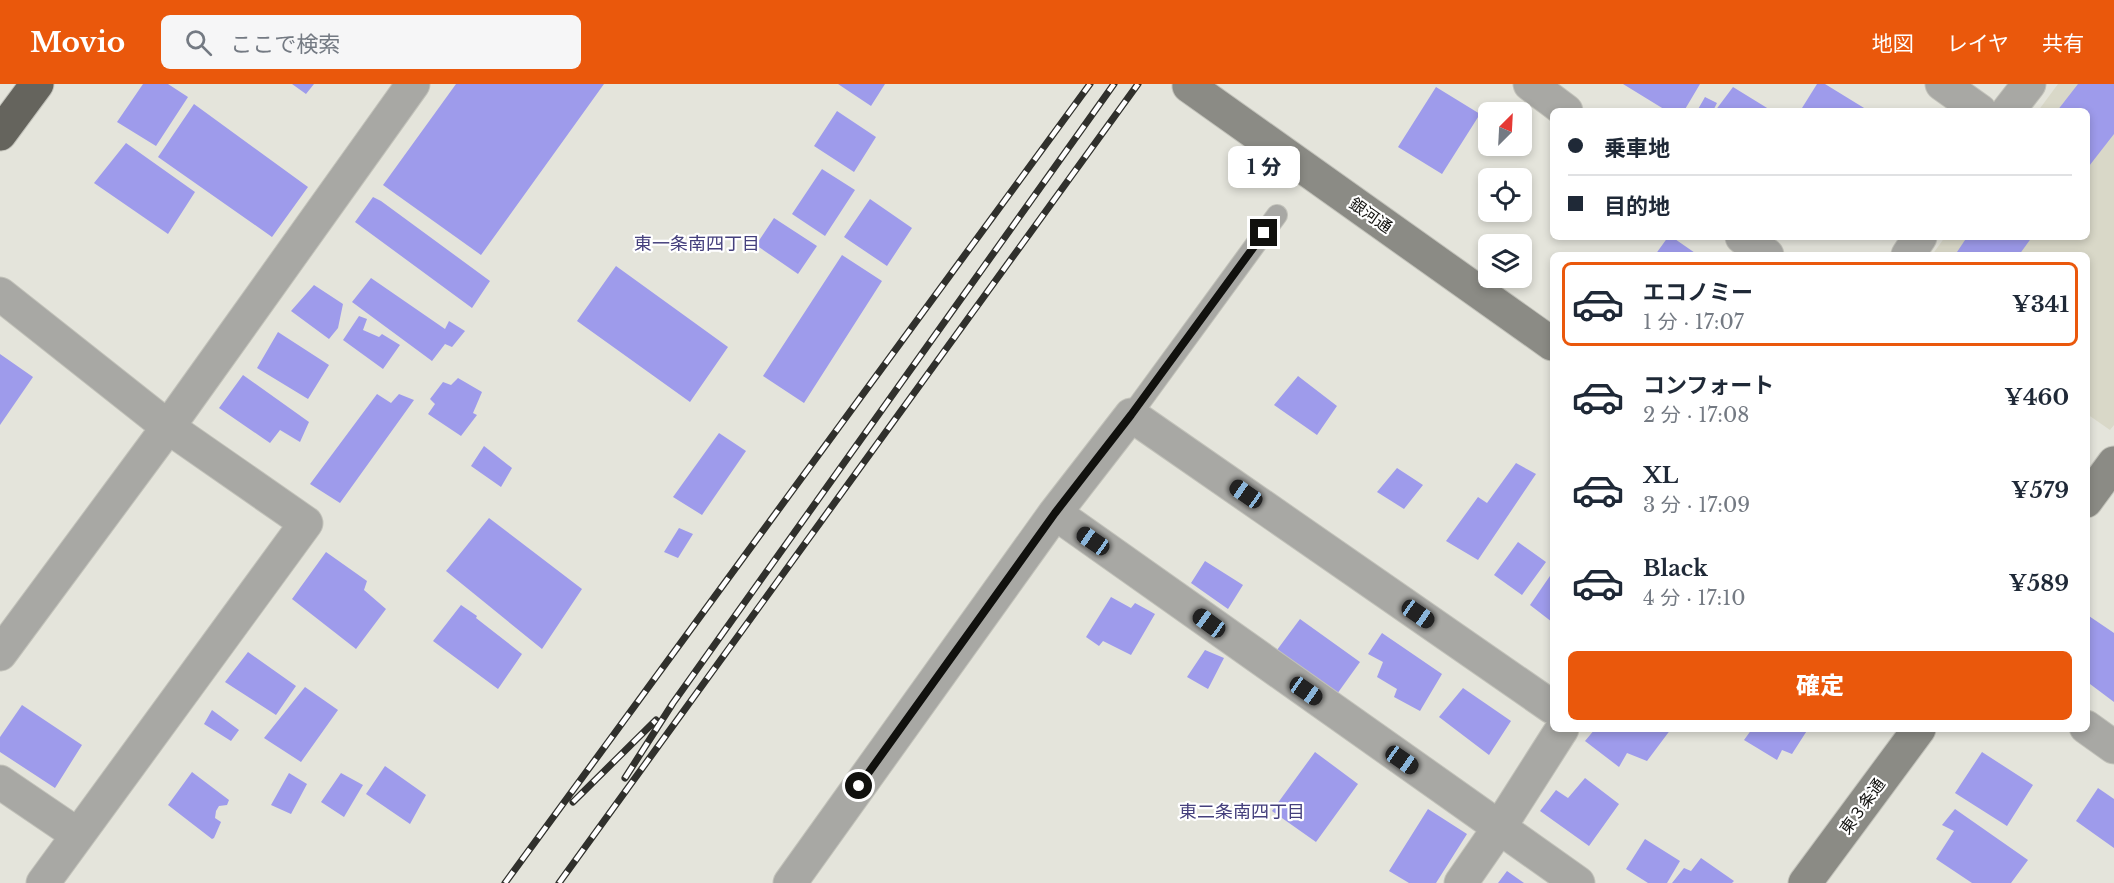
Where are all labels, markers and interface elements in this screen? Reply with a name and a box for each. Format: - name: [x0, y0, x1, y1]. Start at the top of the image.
- search box: [161, 15, 581, 69]
- text: Movio: [30, 25, 125, 60]
- icon: search: [182, 26, 215, 59]
- text: ここで検索: [230, 31, 340, 58]
- text: 地図: [1872, 31, 1914, 57]
- text: レイヤ: [1947, 31, 2009, 57]
- text: 共有: [2042, 31, 2084, 57]
- north arrow: [1478, 102, 1532, 156]
- map controls: [1478, 102, 1532, 288]
- text: 乗車地: [1604, 135, 1670, 162]
- callout: 1 分: [1228, 146, 1300, 188]
- text: 1 分: [1247, 155, 1281, 179]
- button: locate: [1478, 168, 1532, 222]
- street label: 銀河通: [1346, 193, 1396, 237]
- text: 目的地: [1604, 193, 1670, 220]
- route end: [1250, 219, 1277, 246]
- district label: 東一条南四丁目: [634, 233, 760, 255]
- button: layers: [1478, 234, 1532, 288]
- icon: car: [1571, 277, 1625, 331]
- text: エコノミー: [1643, 279, 1753, 306]
- text: ¥341: [2012, 291, 2069, 318]
- text: 1 分 · 17:07: [1643, 310, 1744, 334]
- icon: car: [1571, 370, 1625, 424]
- text: コンフォート: [1643, 372, 1774, 399]
- text: ¥460: [2004, 384, 2069, 411]
- text: 2 分 · 17:08: [1643, 403, 1749, 427]
- text: XL: [1643, 462, 1678, 489]
- icon: car: [1571, 463, 1625, 517]
- car: [1226, 476, 1266, 512]
- text: ¥579: [2011, 477, 2069, 504]
- text: 3 分 · 17:09: [1643, 493, 1750, 517]
- car: [1073, 523, 1113, 559]
- text: Black: [1643, 555, 1708, 582]
- icon: car: [1571, 556, 1625, 610]
- text: ¥589: [2008, 570, 2069, 597]
- text: 4 分 · 17:10: [1643, 586, 1745, 610]
- car: [1398, 596, 1438, 632]
- car: [1189, 605, 1229, 641]
- button: 確定: [1568, 651, 2072, 720]
- car: [1286, 673, 1326, 709]
- car: [1382, 742, 1422, 778]
- route start: [845, 772, 872, 799]
- street label: 東３条通: [1835, 774, 1889, 838]
- district label: 東二条南四丁目: [1179, 801, 1305, 823]

